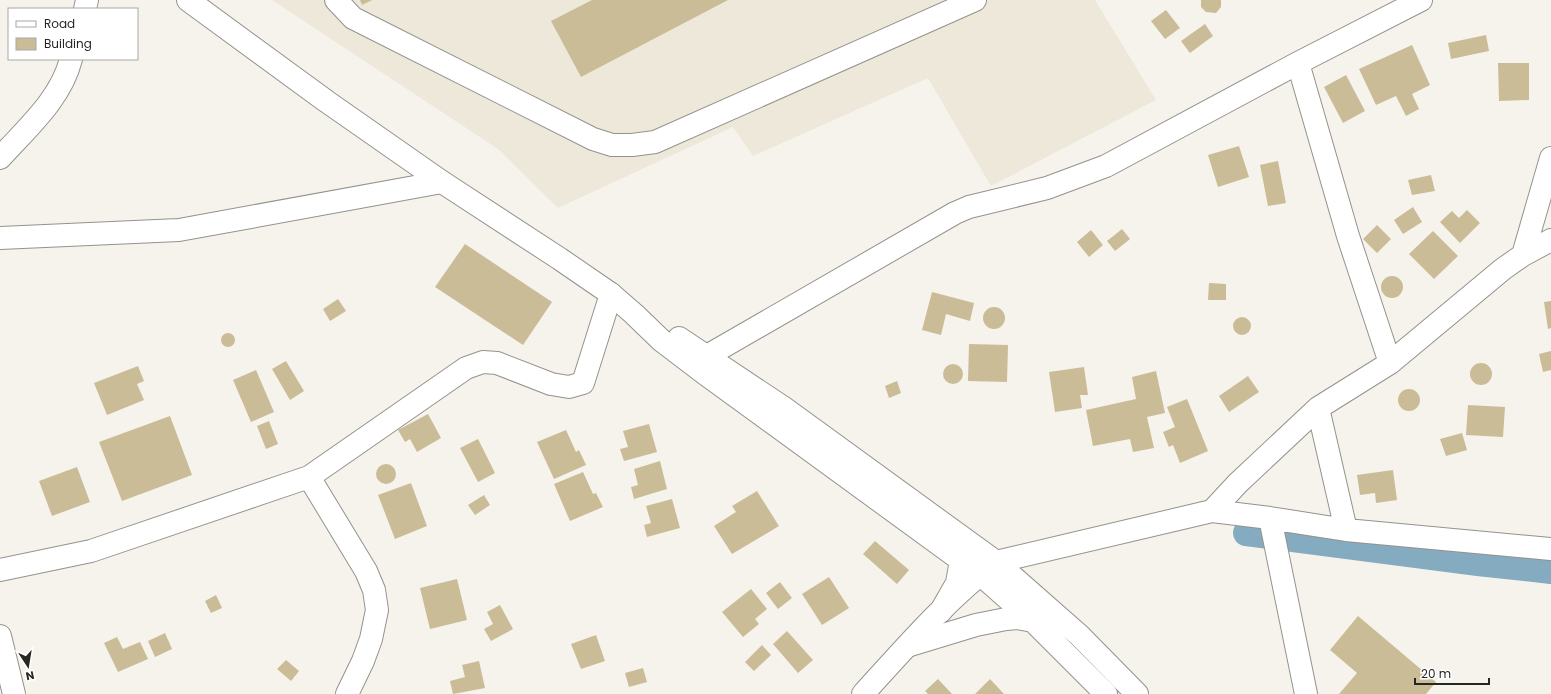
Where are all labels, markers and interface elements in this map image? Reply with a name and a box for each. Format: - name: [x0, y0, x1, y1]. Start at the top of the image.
- legend: [8, 8, 138, 60]
- text: Road: [44, 15, 75, 32]
- text: Building: [44, 35, 92, 52]
- north arrow: [8, 646, 48, 686]
- scale bar: [1415, 660, 1489, 686]
- text: 20 m: [1421, 665, 1451, 682]
- text: N: [24, 667, 36, 684]

